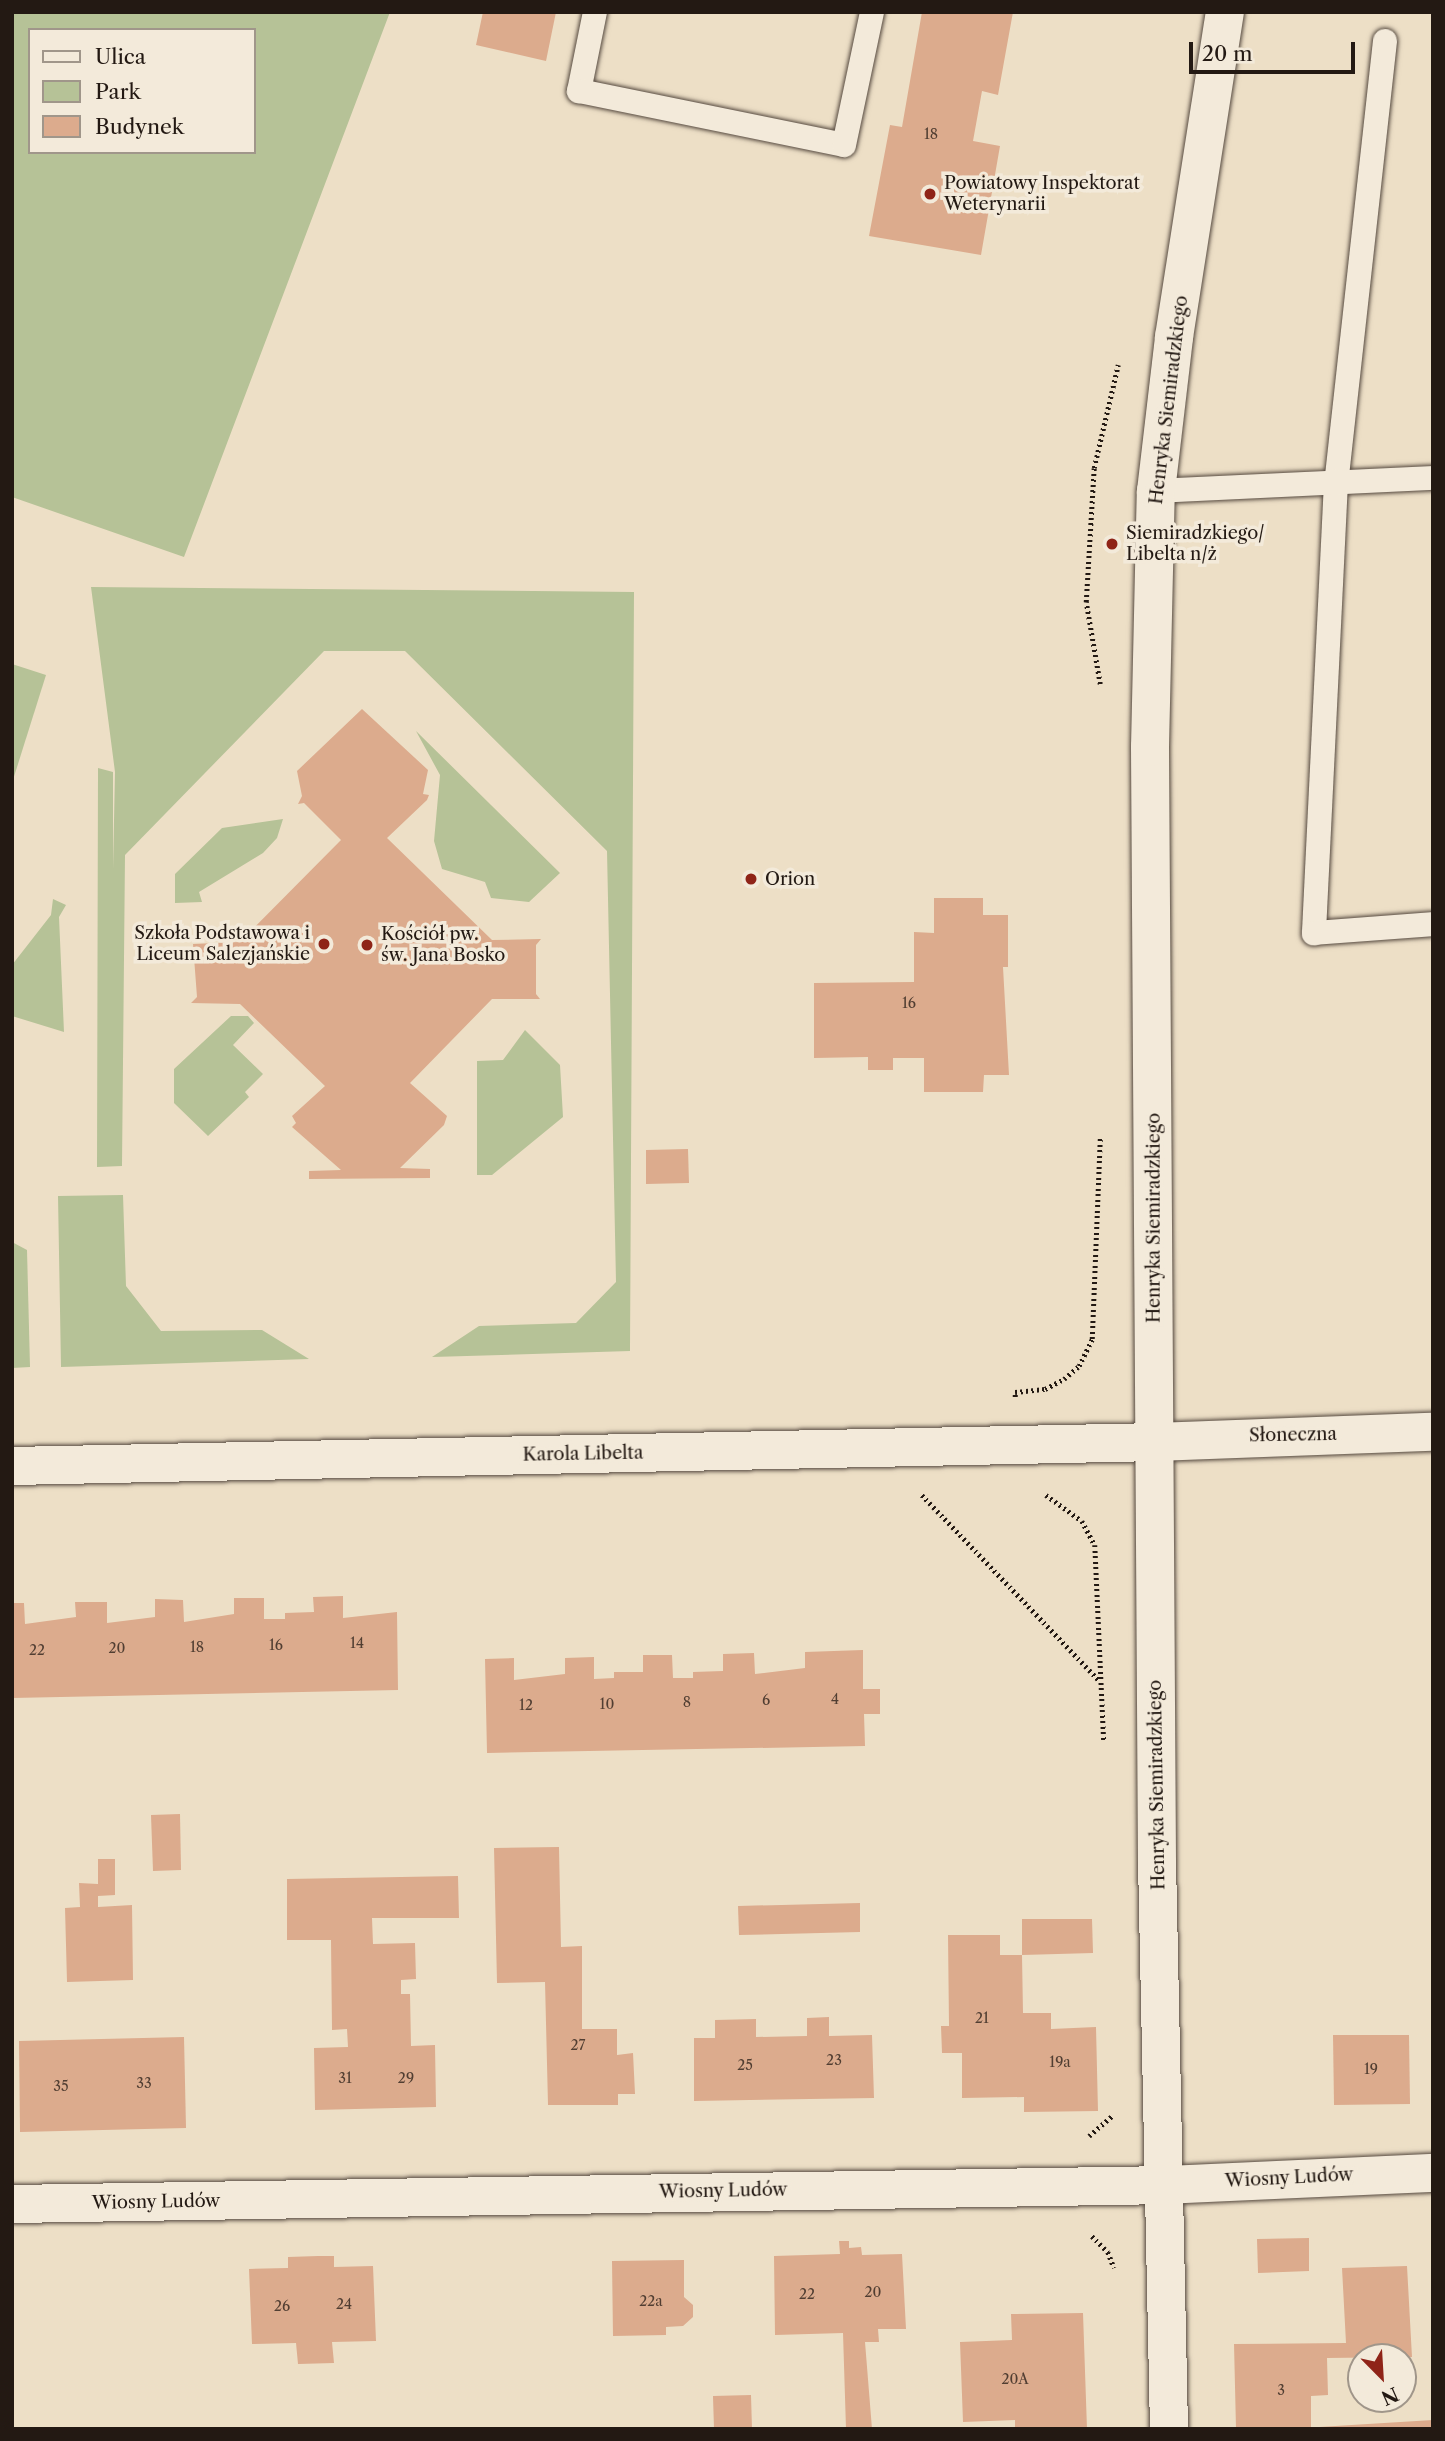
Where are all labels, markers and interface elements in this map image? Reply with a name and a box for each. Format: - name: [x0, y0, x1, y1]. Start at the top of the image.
- legend: [28, 28, 256, 154]
- scale bar: [1193, 28, 1359, 72]
- text: 20 m: [1202, 41, 1253, 66]
- text: Ulica: [95, 44, 146, 69]
- text: Park: [95, 79, 141, 104]
- text: Budynek: [95, 114, 184, 139]
- house number: 18: [924, 126, 938, 142]
- place label: Powiatowy Inspektorat Weterynarii: [944, 173, 1141, 216]
- marker: Powiatowy Inspektorat Weterynarii: [922, 186, 938, 202]
- street label: Henryka Siemiradzkiego: [1145, 294, 1193, 506]
- place label: Siemiradzkiego/ Libelta n/ż: [1126, 523, 1265, 566]
- marker: Siemiradzkiego/ Libelta n/ż: [1104, 536, 1120, 552]
- place label: Orion: [765, 868, 815, 890]
- marker: Orion: [743, 871, 759, 887]
- place label: Szkoła Podstawowa i Liceum Salezjańskie: [134, 923, 310, 965]
- place label: Kościół pw. św. Jana Bosko: [381, 924, 506, 967]
- marker: Szkoła Podstawowa i Liceum Salezjańskie: [316, 936, 332, 952]
- marker: Kościół pw. św. Jana Bosko: [359, 937, 375, 953]
- house number: 16: [902, 995, 916, 1011]
- street label: Henryka Siemiradzkiego: [1143, 1113, 1165, 1323]
- street label: Słoneczna: [1249, 1423, 1337, 1447]
- street label: Karola Libelta: [522, 1442, 644, 1466]
- house number: 14: [350, 1635, 364, 1651]
- house number: 16: [269, 1637, 283, 1653]
- house number: 18: [190, 1639, 204, 1655]
- house number: 20: [109, 1640, 125, 1656]
- house number: 22: [29, 1642, 45, 1658]
- street label: Henryka Siemiradzkiego: [1144, 1680, 1170, 1890]
- house number: 4: [831, 1691, 839, 1707]
- house number: 6: [762, 1692, 770, 1708]
- house number: 8: [683, 1694, 691, 1710]
- house number: 10: [600, 1696, 614, 1712]
- house number: 12: [519, 1697, 533, 1713]
- house number: 21: [975, 2010, 989, 2026]
- house number: 27: [571, 2037, 585, 2053]
- house number: 23: [826, 2052, 842, 2068]
- house number: 19a: [1049, 2054, 1071, 2070]
- house number: 25: [737, 2057, 753, 2073]
- house number: 19: [1364, 2061, 1378, 2077]
- house number: 31: [338, 2070, 352, 2086]
- house number: 29: [398, 2070, 414, 2086]
- house number: 33: [136, 2075, 152, 2091]
- house number: 35: [53, 2078, 69, 2094]
- street label: Wiosny Ludów: [1224, 2164, 1354, 2192]
- street label: Wiosny Ludów: [658, 2179, 788, 2203]
- street label: Wiosny Ludów: [91, 2190, 221, 2214]
- house number: 20: [865, 2284, 881, 2300]
- house number: 22: [799, 2286, 815, 2302]
- house number: 22a: [639, 2293, 663, 2309]
- house number: 24: [336, 2296, 352, 2312]
- house number: 26: [274, 2298, 290, 2314]
- north arrow: [1347, 2343, 1417, 2413]
- house number: 20A: [1001, 2371, 1029, 2387]
- house number: 3: [1277, 2382, 1285, 2398]
- text: N: [1378, 2382, 1402, 2410]

